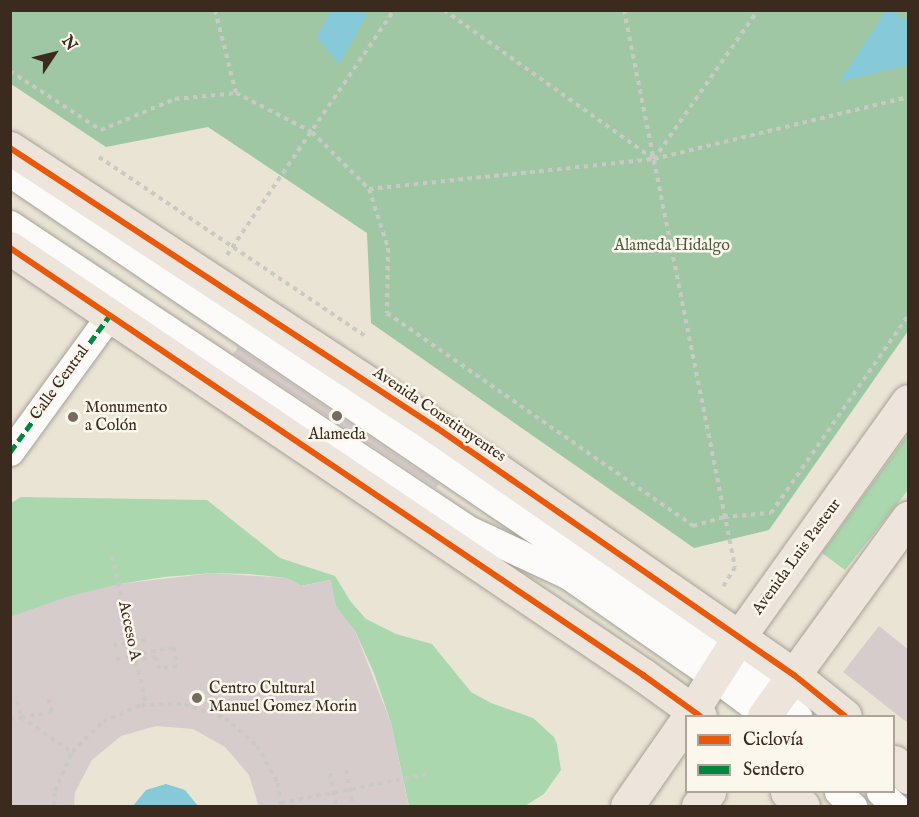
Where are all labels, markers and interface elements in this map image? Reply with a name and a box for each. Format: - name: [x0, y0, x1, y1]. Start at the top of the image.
- north arrow: [24, 24, 84, 84]
- text: N: [57, 32, 81, 55]
- park label: Alameda Hidalgo: [614, 236, 730, 256]
- street label: Calle Central: [26, 342, 94, 424]
- street label: Avenida Constituyentes: [369, 363, 509, 467]
- place label: Monumento a Colón: [85, 398, 167, 436]
- marker: Alameda: [330, 409, 344, 423]
- marker: Monumento a Colón: [66, 410, 80, 424]
- place label: Alameda: [308, 425, 366, 445]
- street label: Avenida Luis Pasteur: [749, 495, 845, 619]
- street label: Acceso A: [113, 599, 145, 663]
- place label: Centro Cultural Manuel Gomez Morin: [209, 679, 357, 717]
- marker: Centro Cultural Manuel Gomez Morin: [190, 691, 204, 705]
- legend: [685, 715, 895, 793]
- text: Ciclovía: [743, 729, 803, 752]
- text: Sendero: [743, 759, 804, 782]

